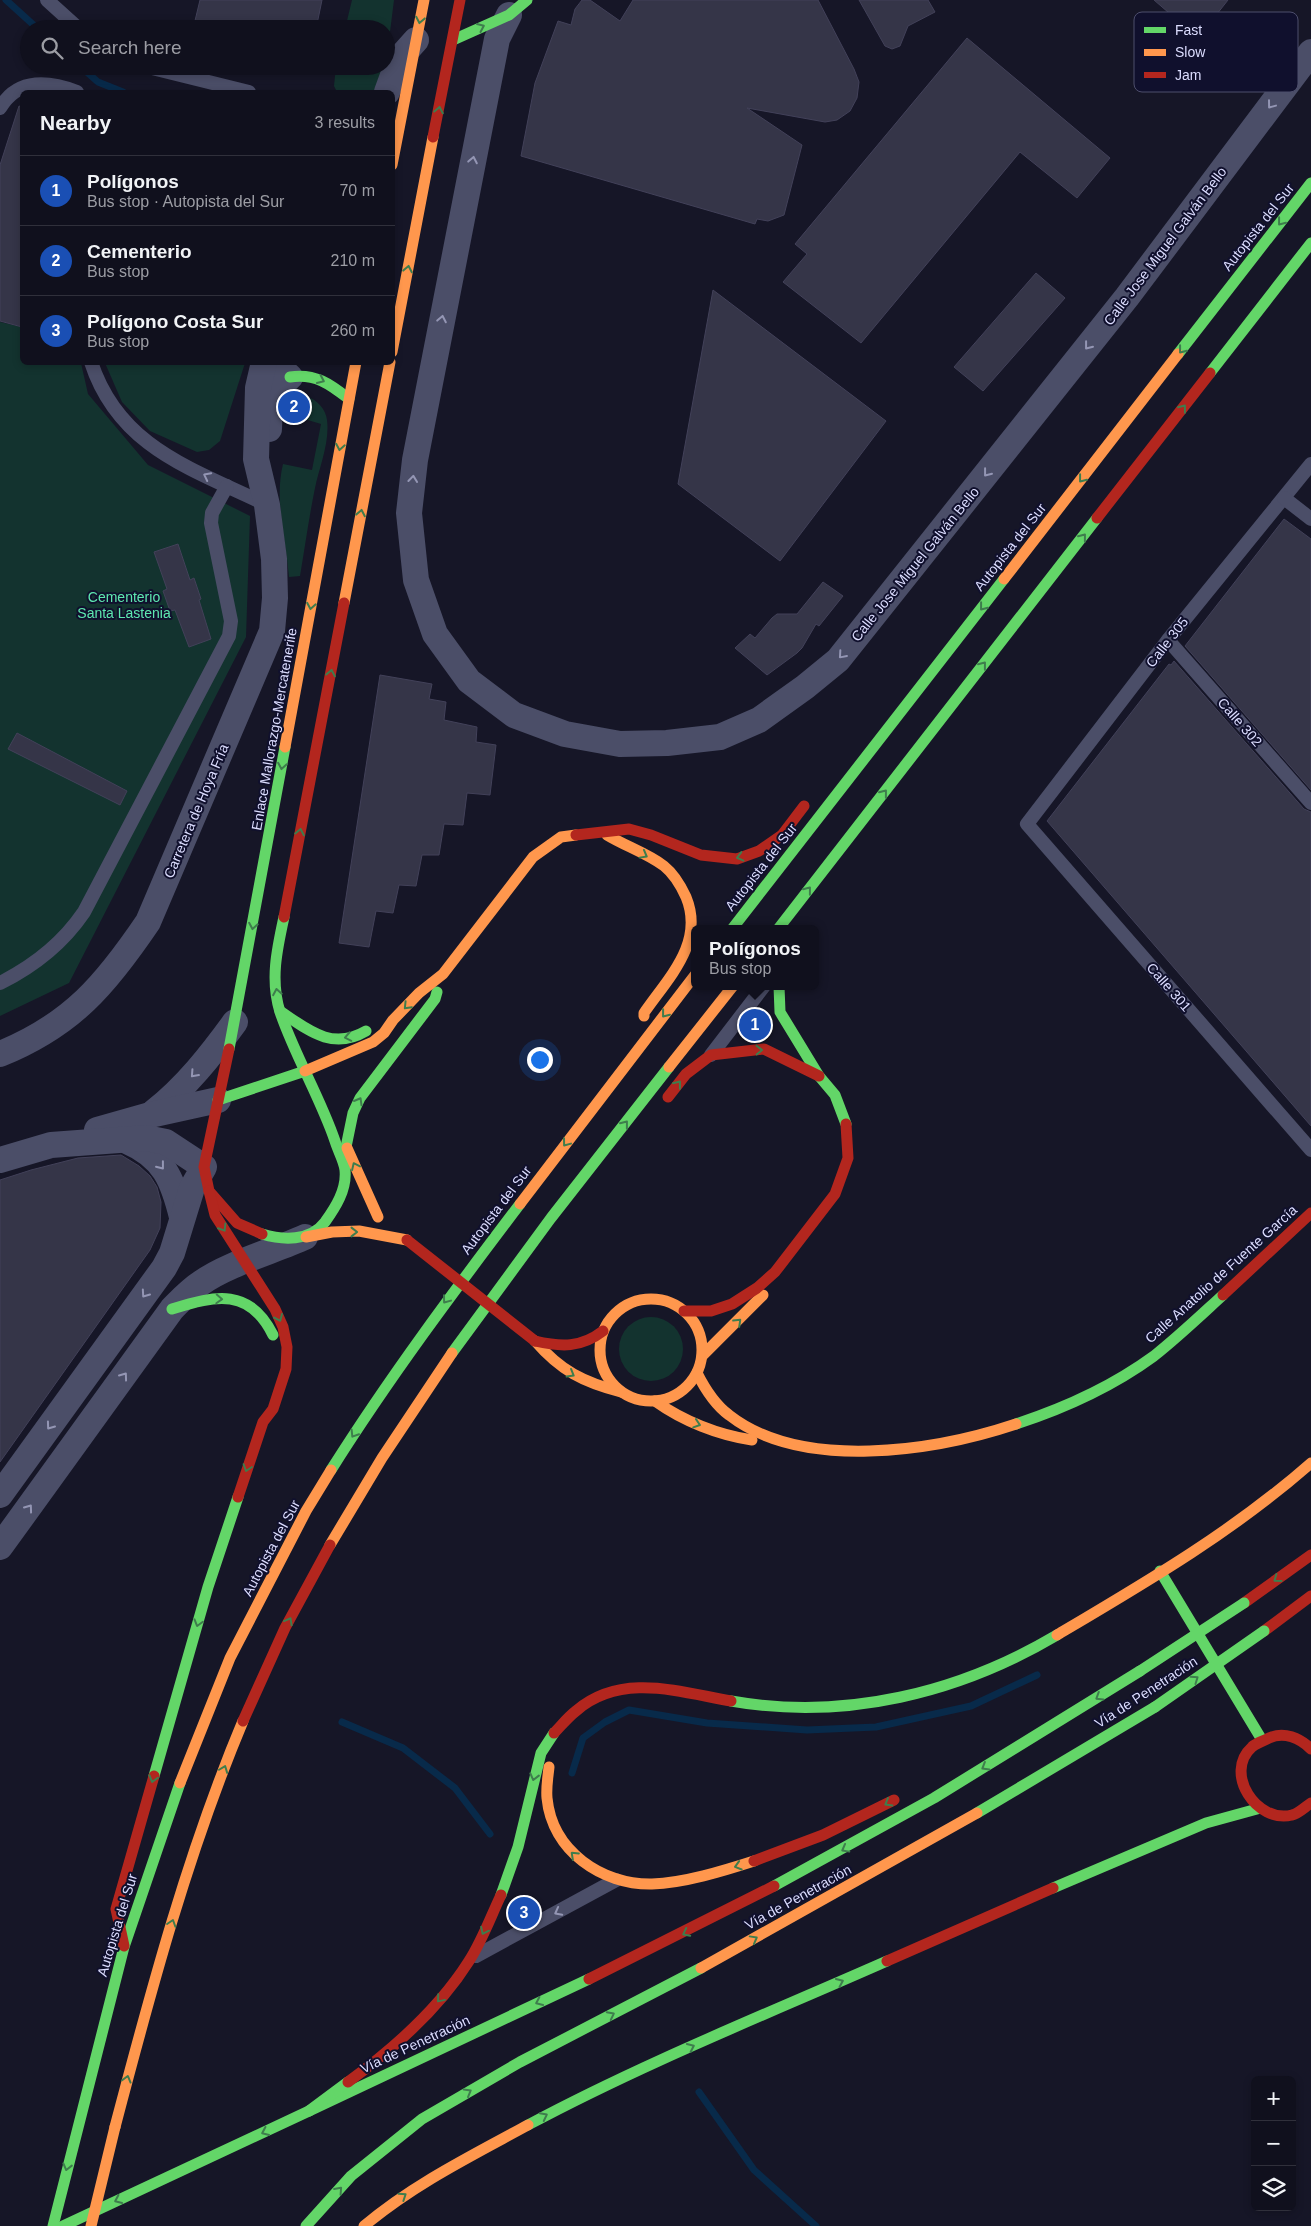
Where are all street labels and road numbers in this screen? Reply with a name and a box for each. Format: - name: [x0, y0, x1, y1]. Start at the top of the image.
- street label: Calle Jose Miguel Galván Bello: [1100, 164, 1230, 328]
- street label: Autopista del Sur: [1219, 180, 1297, 274]
- street label: Calle Jose Miguel Galván Bello: [848, 484, 982, 644]
- street label: Autopista del Sur: [971, 500, 1049, 594]
- street label: Calle 305: [1142, 614, 1192, 670]
- street label: Enlace Mallorazgo-Mercatenerife: [248, 626, 300, 832]
- street label: Calle 302: [1215, 694, 1266, 750]
- street label: Carretera de Hoya Fría: [161, 741, 232, 880]
- street label: Autopista del Sur: [722, 820, 800, 914]
- street label: Calle 301: [1144, 959, 1195, 1015]
- street label: Autopista del Sur: [458, 1162, 535, 1257]
- street label: Calle Anatolio de Fuente García: [1142, 1202, 1300, 1346]
- street label: Autopista del Sur: [239, 1497, 303, 1599]
- street label: Vía de Penetración: [1092, 1653, 1200, 1731]
- street label: Vía de Penetración: [742, 1861, 854, 1933]
- street label: Autopista del Sur: [94, 1871, 140, 1978]
- street label: Vía de Penetración: [358, 2012, 472, 2076]

